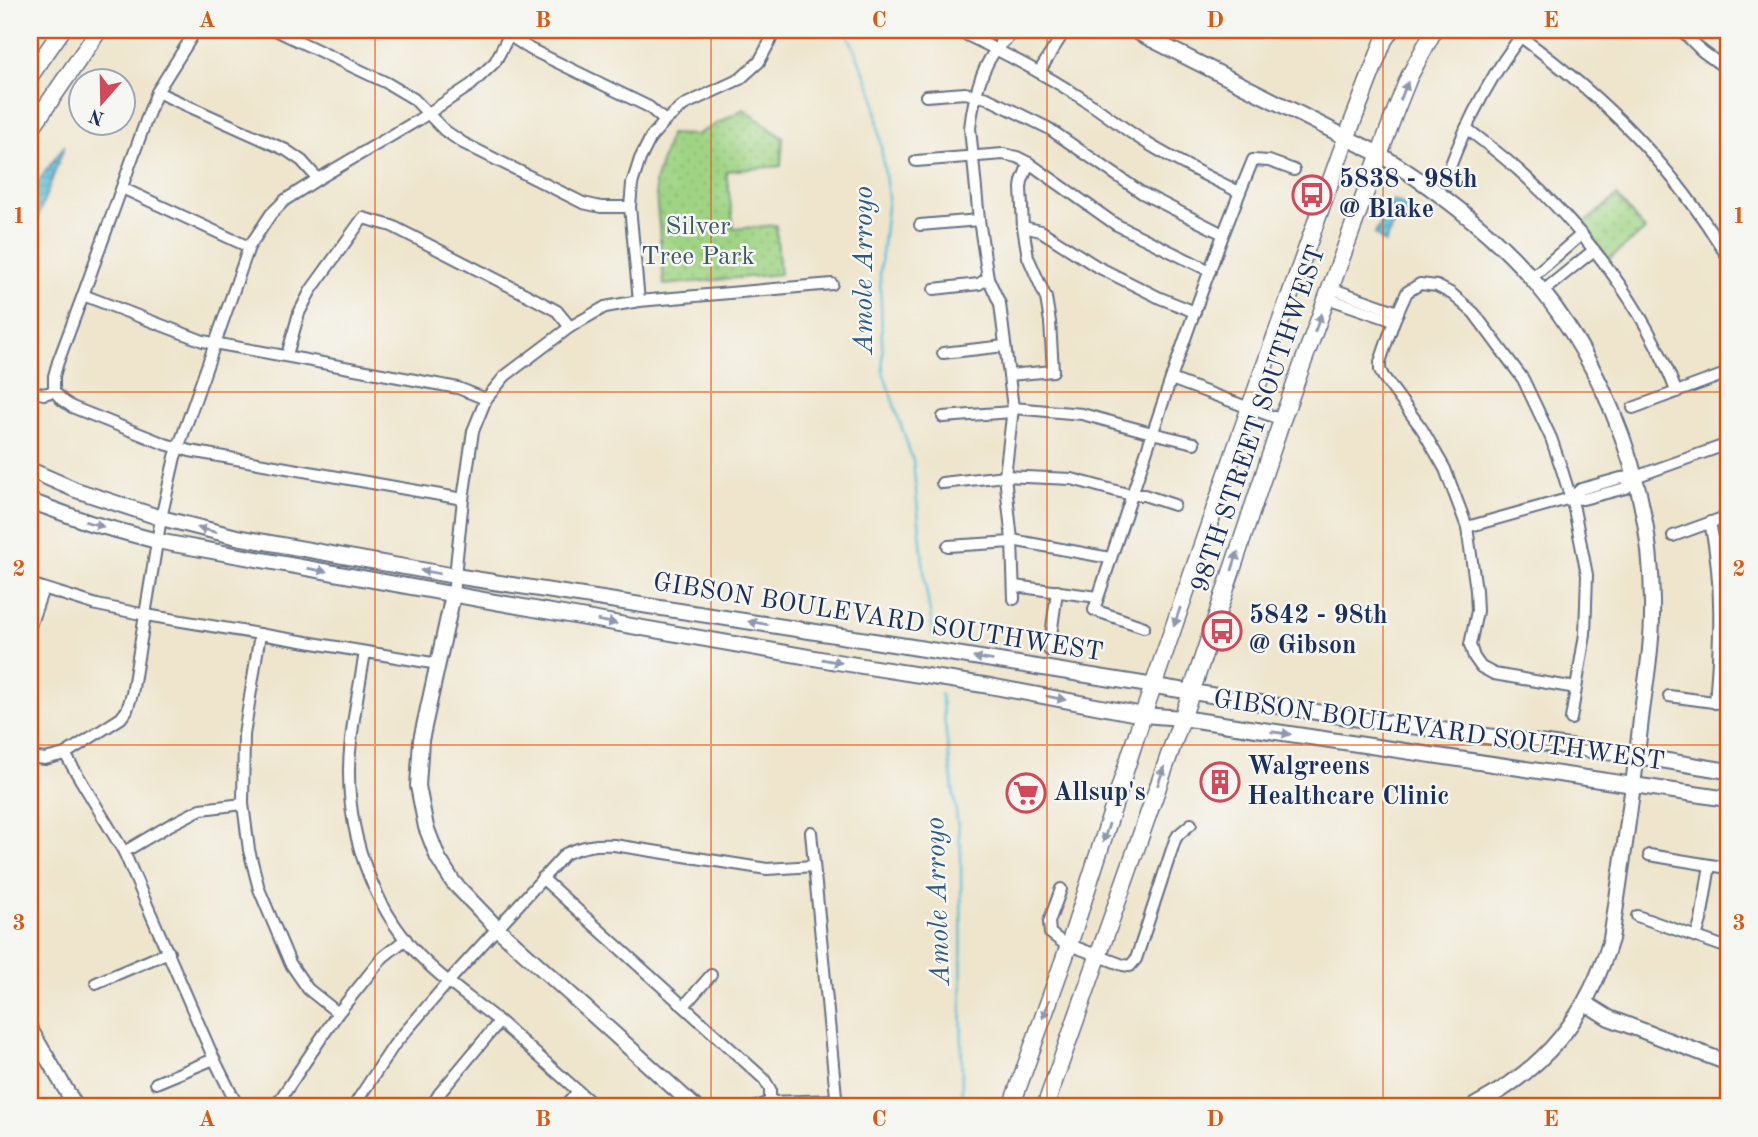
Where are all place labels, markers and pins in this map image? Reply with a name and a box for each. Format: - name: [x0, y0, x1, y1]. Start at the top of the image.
- place label: 5838 - 98th @ Blake: [1339, 167, 1478, 223]
- bus stop icon: 5838 - 98th @ Blake: [1291, 174, 1333, 216]
- place label: 5842 - 98th @ Gibson: [1249, 603, 1388, 659]
- bus stop icon: 5842 - 98th @ Gibson: [1201, 610, 1243, 652]
- place label: Walgreens Healthcare Clinic: [1247, 754, 1449, 810]
- building icon: Walgreens Healthcare Clinic: [1199, 761, 1241, 803]
- supermarket icon: Allsup's: [1005, 772, 1047, 814]
- place label: Allsup's: [1053, 780, 1146, 806]

